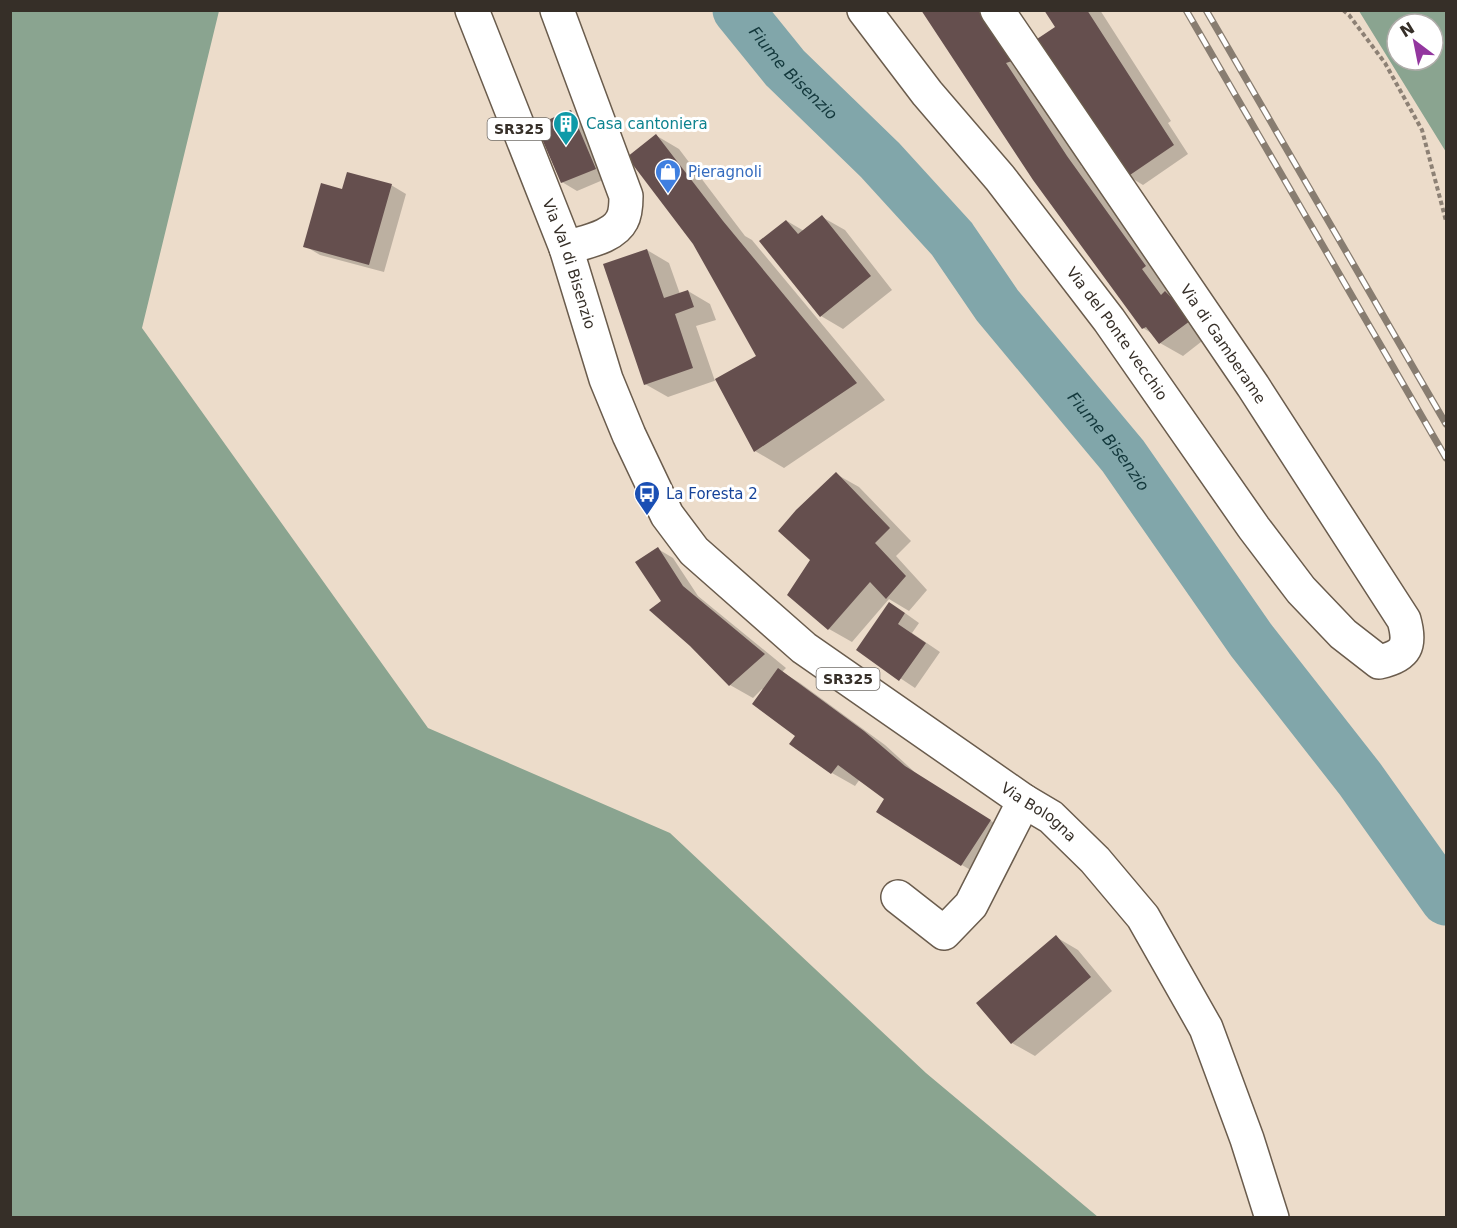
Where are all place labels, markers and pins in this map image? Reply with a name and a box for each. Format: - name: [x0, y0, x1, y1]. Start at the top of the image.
- building icon: Casa cantoniera: [551, 109, 581, 147]
- place label: Casa cantoniera: [586, 115, 708, 133]
- shop icon: Pieragnoli: [653, 157, 683, 195]
- place label: Pieragnoli: [688, 163, 762, 181]
- bus stop icon: La Foresta 2: [632, 479, 662, 517]
- place label: La Foresta 2: [666, 485, 758, 503]

